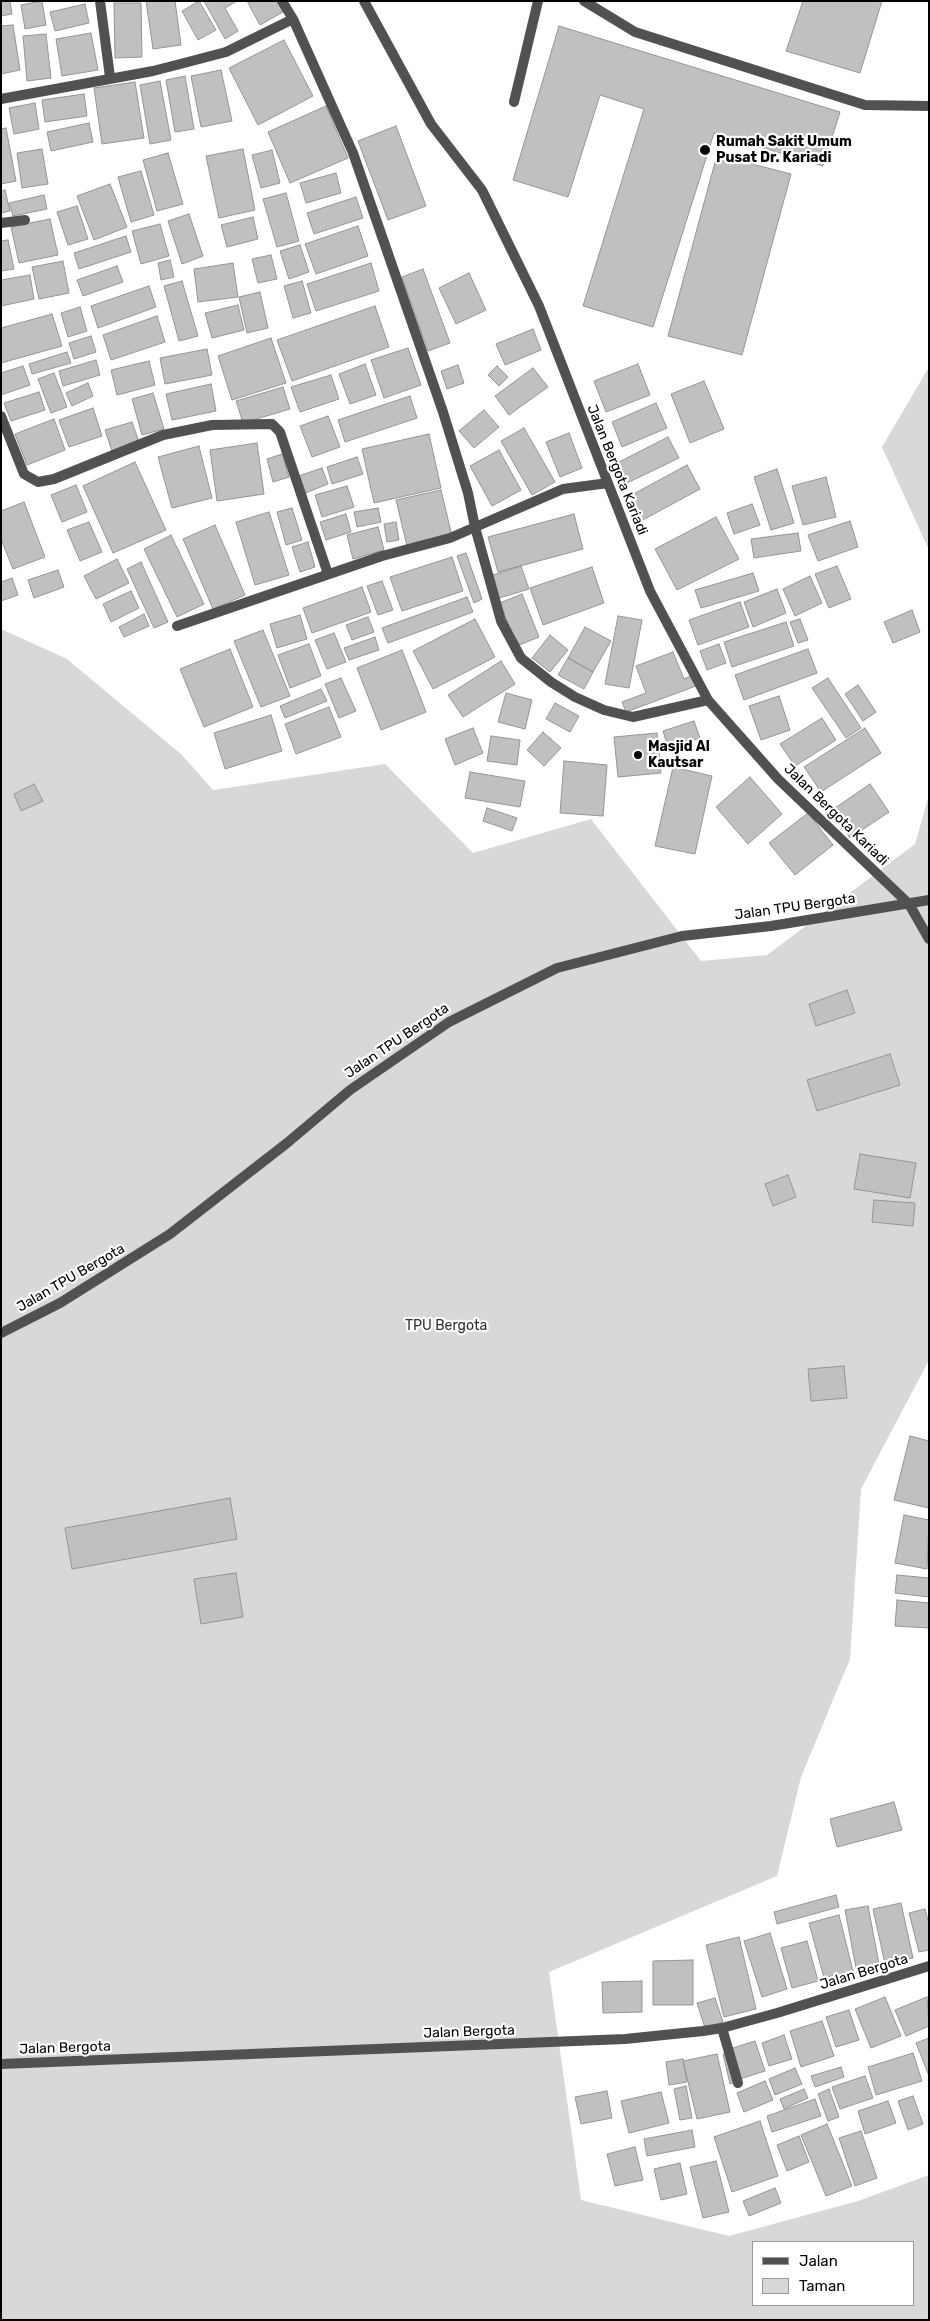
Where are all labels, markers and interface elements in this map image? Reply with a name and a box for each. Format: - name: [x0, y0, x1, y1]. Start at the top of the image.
- place label: Rumah Sakit Umum Pusat Dr. Kariadi: [716, 134, 852, 166]
- marker: Rumah Sakit Umum Pusat Dr. Kariadi: [698, 143, 712, 157]
- street label: Jalan Bergota Kariadi: [583, 402, 651, 538]
- place label: Masjid Al Kautsar: [648, 739, 710, 772]
- marker: Masjid Al Kautsar: [632, 749, 644, 761]
- street label: Jalan Bergota Kariadi: [780, 761, 892, 869]
- street label: Jalan TPU Bergota: [734, 890, 856, 924]
- street label: Jalan TPU Bergota: [342, 1000, 452, 1082]
- street label: Jalan TPU Bergota: [14, 1240, 128, 1316]
- park label: TPU Bergota: [405, 1318, 487, 1334]
- street label: Jalan Bergota: [818, 1951, 910, 1993]
- street label: Jalan Bergota: [423, 2022, 515, 2042]
- street label: Jalan Bergota: [19, 2038, 111, 2058]
- legend: [752, 2241, 915, 2306]
- text: Jalan: [799, 2252, 838, 2270]
- text: Taman: [799, 2277, 845, 2295]

